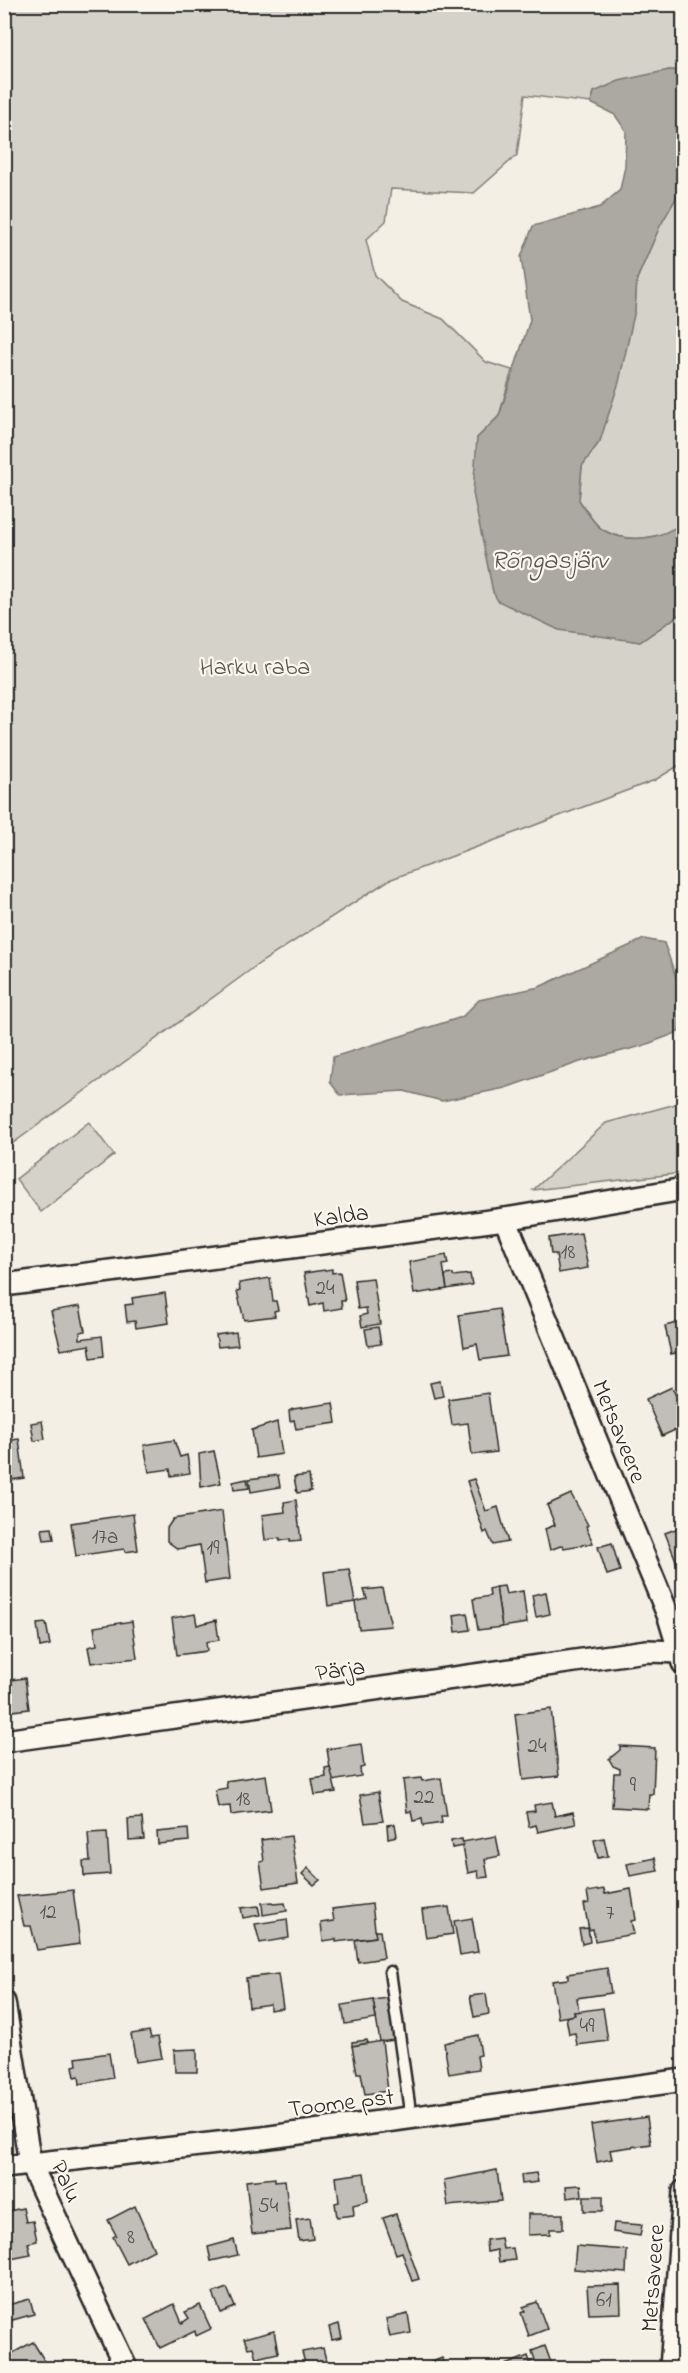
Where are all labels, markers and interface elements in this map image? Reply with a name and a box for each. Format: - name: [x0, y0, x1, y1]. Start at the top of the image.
- water label: Rõngasjärv: [491, 543, 610, 581]
- park label: Harku raba: [200, 651, 310, 686]
- street label: Kalda: [312, 1196, 371, 1239]
- house number: 18: [561, 1238, 575, 1268]
- house number: 24: [315, 1274, 335, 1304]
- street label: Metsaveere: [581, 1375, 654, 1489]
- house number: 17a: [92, 1523, 118, 1553]
- house number: 19: [207, 1534, 220, 1564]
- street label: Pärja: [313, 1651, 367, 1692]
- house number: 24: [527, 1732, 547, 1762]
- house number: 9: [630, 1771, 637, 1801]
- house number: 22: [414, 1783, 434, 1813]
- house number: 18: [236, 1785, 250, 1815]
- house number: 12: [39, 1898, 57, 1928]
- house number: 7: [606, 1899, 615, 1929]
- house number: 49: [580, 2012, 595, 2042]
- street label: Toome pst: [286, 2081, 396, 2128]
- street label: Palu: [40, 2155, 90, 2209]
- house number: 54: [258, 2192, 279, 2222]
- house number: 8: [127, 2223, 135, 2253]
- street label: Metsaveere: [633, 2223, 676, 2333]
- house number: 61: [596, 2286, 612, 2316]

